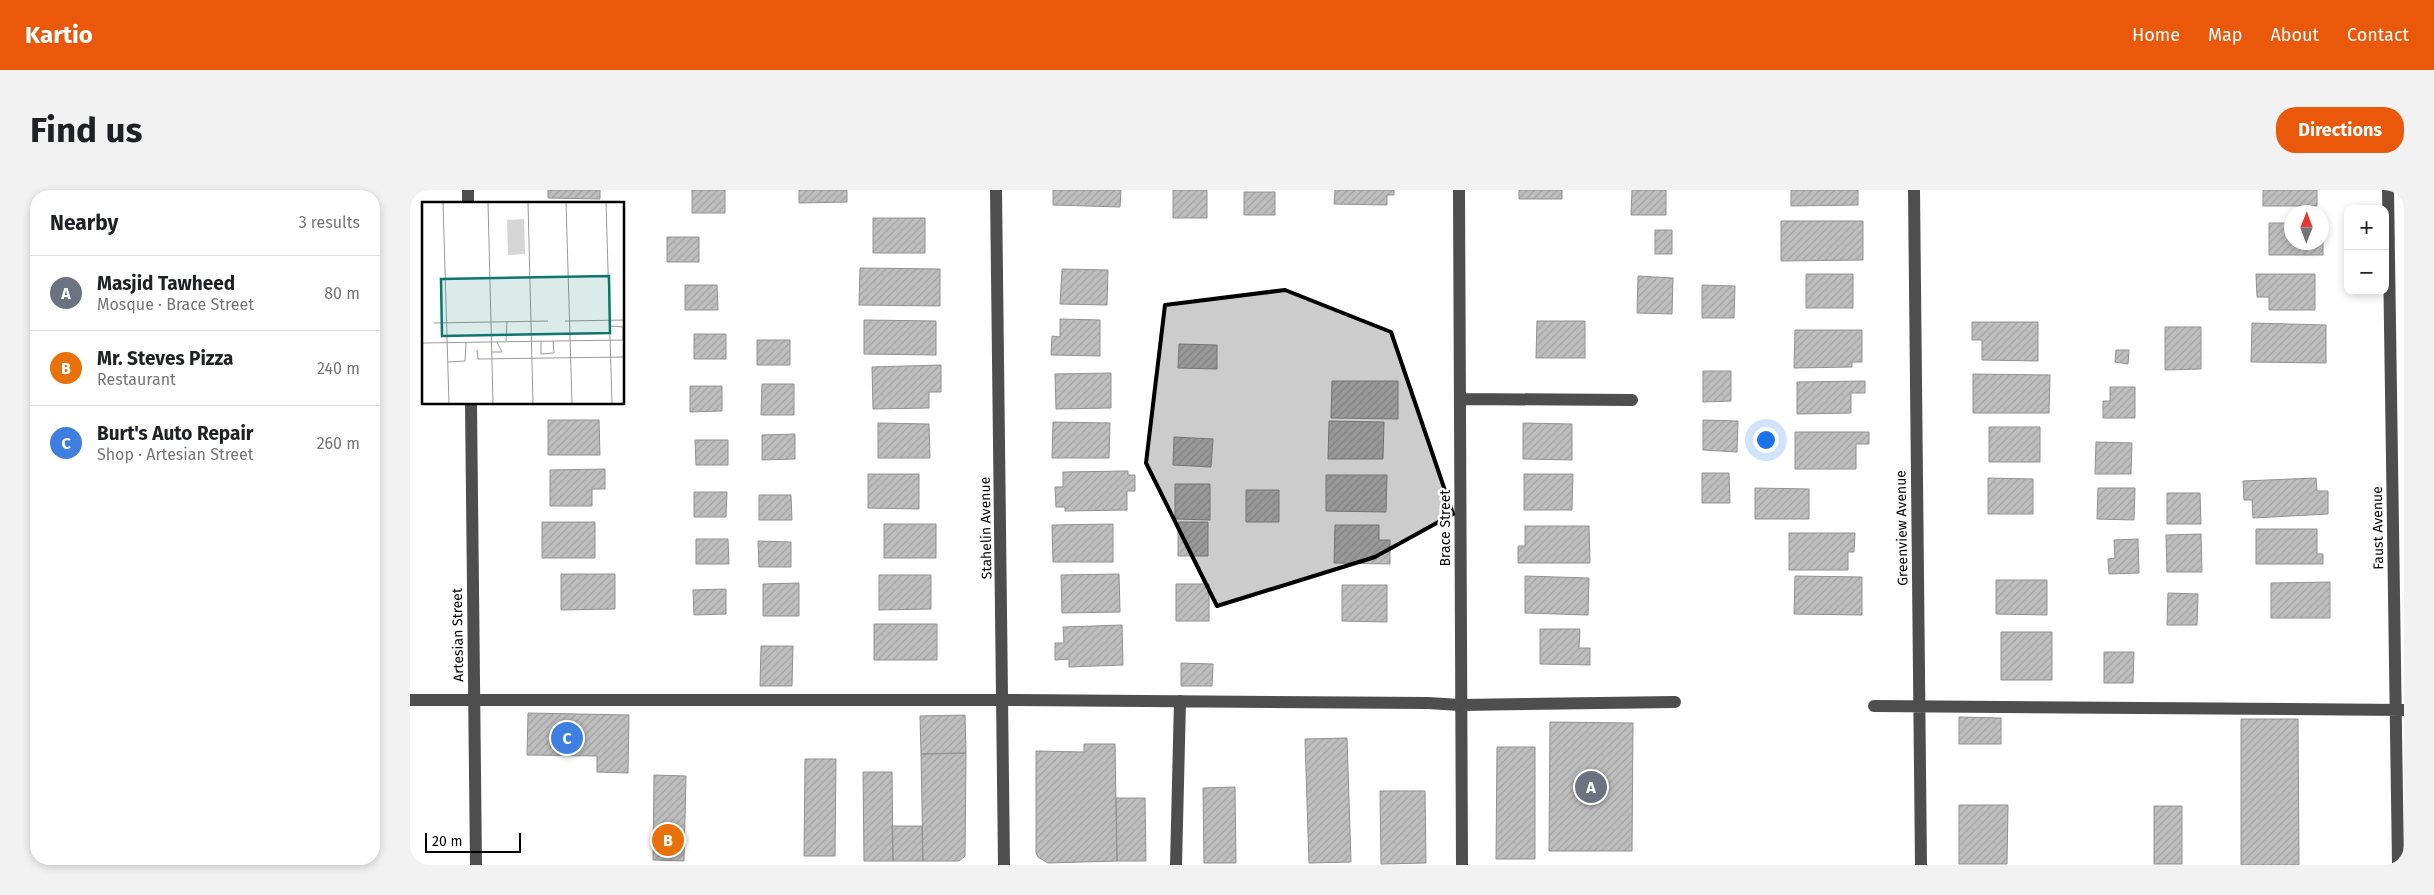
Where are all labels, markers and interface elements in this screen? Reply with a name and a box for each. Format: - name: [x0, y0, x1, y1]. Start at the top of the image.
- text: Kartio: [25, 21, 93, 49]
- text: Home: [2132, 24, 2180, 46]
- text: Map: [2208, 24, 2242, 46]
- text: About: [2270, 24, 2319, 46]
- text: Contact: [2347, 24, 2409, 46]
- button: Directions: [2276, 107, 2404, 153]
- text: Find us: [30, 109, 142, 151]
- inset map: [422, 202, 625, 405]
- north arrow: [2284, 205, 2329, 250]
- map controls: [2344, 205, 2389, 295]
- button: +: [2344, 205, 2389, 250]
- text: Nearby: [50, 210, 118, 236]
- text: 3 results: [299, 213, 360, 232]
- button: −: [2344, 250, 2389, 295]
- text: Masjid Tawheed: [97, 272, 235, 295]
- text: A: [61, 284, 71, 303]
- text: 80 m: [324, 284, 360, 303]
- text: Mosque · Brace Street: [97, 295, 254, 314]
- text: Mr. Steves Pizza: [97, 347, 233, 370]
- text: B: [61, 359, 71, 378]
- text: 240 m: [317, 359, 360, 378]
- text: Restaurant: [97, 370, 176, 389]
- text: Burt's Auto Repair: [97, 422, 253, 445]
- your location: [1753, 427, 1779, 453]
- text: C: [61, 434, 71, 453]
- text: 260 m: [317, 434, 360, 453]
- text: Shop · Artesian Street: [97, 445, 254, 464]
- street label: Greenview Avenue: [1892, 470, 1912, 586]
- street label: Stahelin Avenue: [977, 477, 995, 579]
- street label: Faust Avenue: [2369, 486, 2387, 570]
- street label: Brace Street: [1437, 489, 1454, 566]
- street label: Artesian Street: [449, 587, 467, 682]
- pin: C: [551, 719, 583, 757]
- pin: A: [1575, 768, 1607, 806]
- pin: B: [652, 821, 684, 859]
- scale bar: [425, 830, 521, 853]
- text: 20 m: [432, 833, 462, 850]

